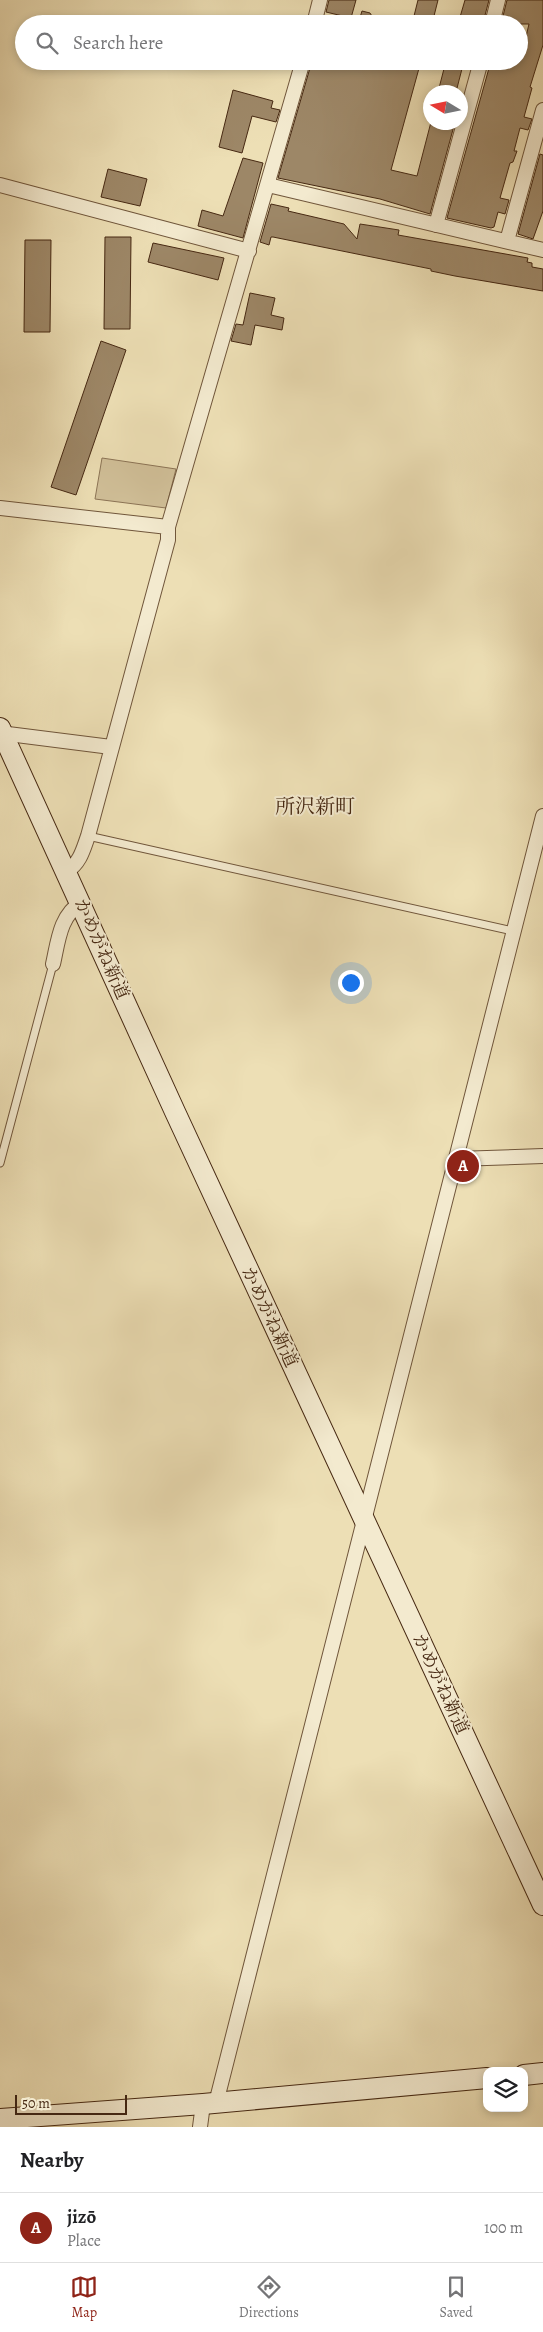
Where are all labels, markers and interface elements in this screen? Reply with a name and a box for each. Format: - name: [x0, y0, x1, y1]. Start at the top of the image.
- search box: [15, 15, 528, 70]
- icon: search: [33, 29, 61, 57]
- text: Search here: [73, 30, 163, 56]
- north arrow: [423, 85, 468, 130]
- district label: 所沢新町: [275, 793, 355, 820]
- street label: かめがね新道: [69, 895, 135, 1003]
- your location: [338, 970, 364, 996]
- pin: A: [447, 1147, 479, 1185]
- street label: かめがね新道: [236, 1263, 304, 1371]
- street label: かめがね新道: [407, 1630, 475, 1738]
- map controls: [483, 2067, 528, 2112]
- button: layers: [483, 2067, 528, 2112]
- scale bar: [15, 2092, 128, 2115]
- text: 50 m: [22, 2094, 50, 2113]
- text: Nearby: [20, 2146, 83, 2174]
- text: jizō: [67, 2204, 96, 2230]
- text: A: [31, 2217, 41, 2239]
- text: 100 m: [484, 2217, 523, 2239]
- text: Place: [67, 2230, 101, 2252]
- tab: Map: [70, 2273, 98, 2322]
- tab: Directions: [239, 2273, 299, 2322]
- tab: Saved: [440, 2273, 473, 2322]

